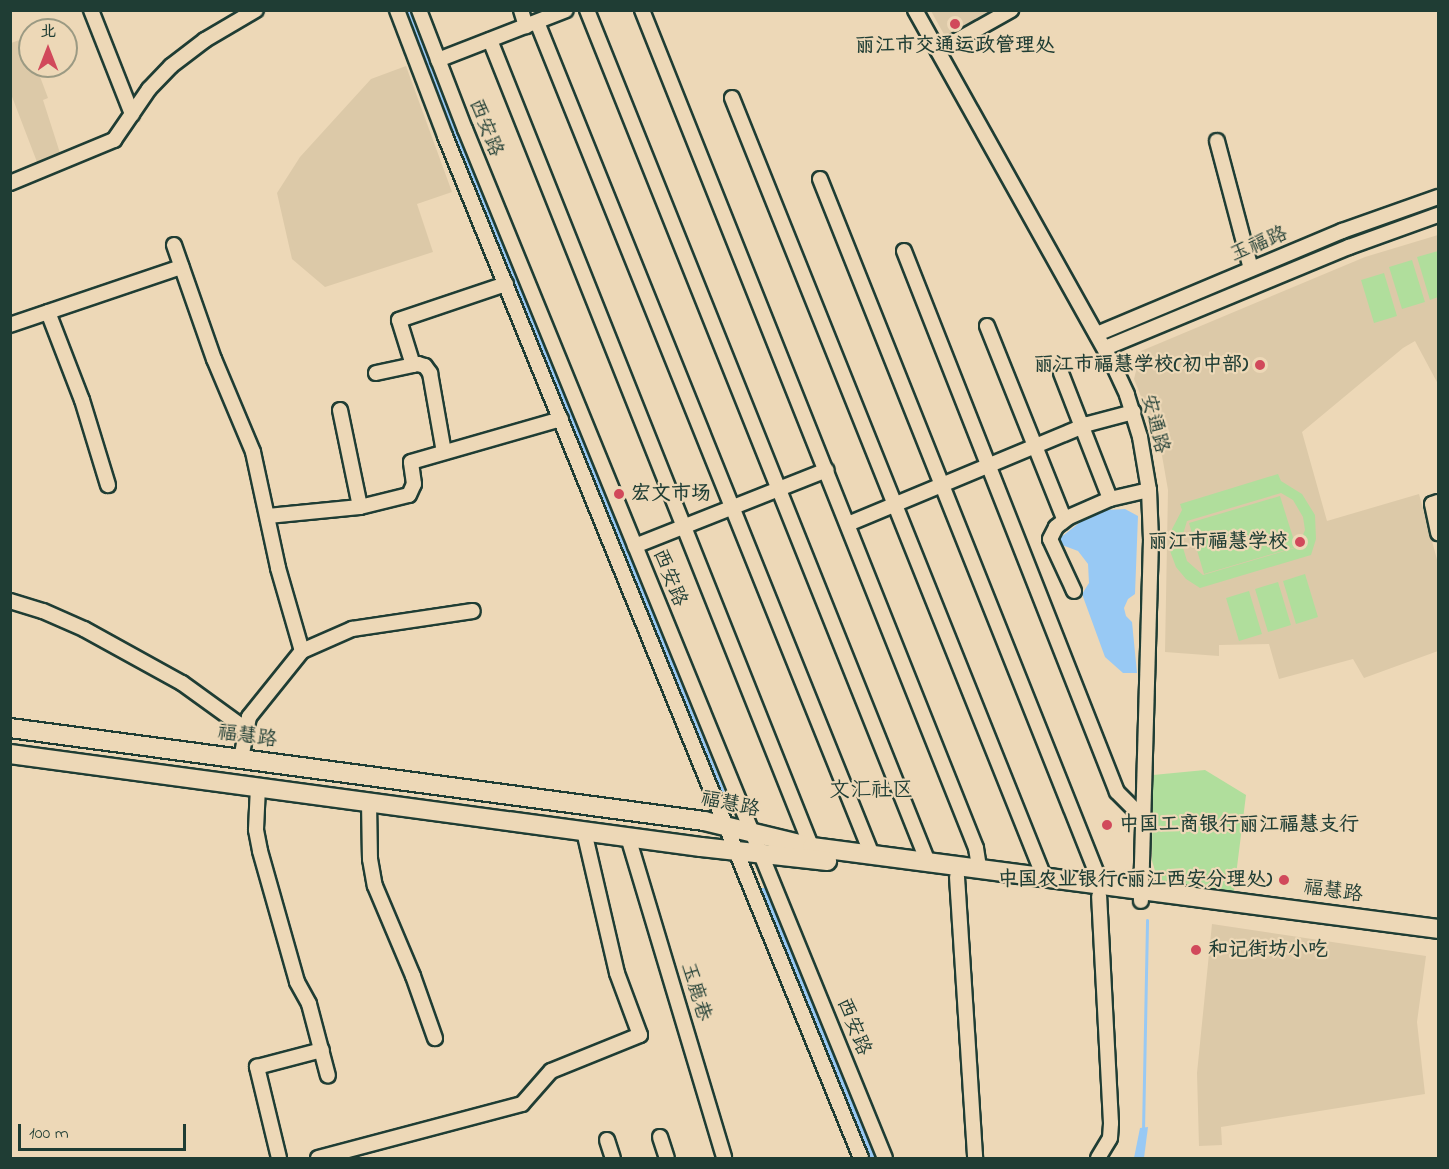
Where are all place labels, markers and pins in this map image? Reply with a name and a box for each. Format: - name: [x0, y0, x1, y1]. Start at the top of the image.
- marker: 丽江市交通运政管理处: [948, 17, 962, 31]
- place label: 丽江市交通运政管理处: [855, 34, 1055, 58]
- place label: 丽江市福慧学校(初中部): [1034, 353, 1248, 377]
- marker: 丽江市福慧学校(初中部): [1253, 358, 1267, 372]
- place label: 宏文市场: [631, 482, 711, 506]
- marker: 宏文市场: [612, 487, 626, 501]
- place label: 丽江市福慧学校: [1148, 530, 1288, 554]
- marker: 丽江市福慧学校: [1293, 535, 1307, 549]
- place label: 中国工商银行丽江福慧支行: [1119, 813, 1359, 837]
- marker: 中国工商银行丽江福慧支行: [1100, 818, 1114, 832]
- place label: 中国农业银行(丽江西安分理处): [998, 868, 1272, 892]
- marker: 中国农业银行(丽江西安分理处): [1277, 873, 1291, 887]
- place label: 和记街坊小吃: [1208, 938, 1328, 962]
- marker: 和记街坊小吃: [1189, 943, 1203, 957]

